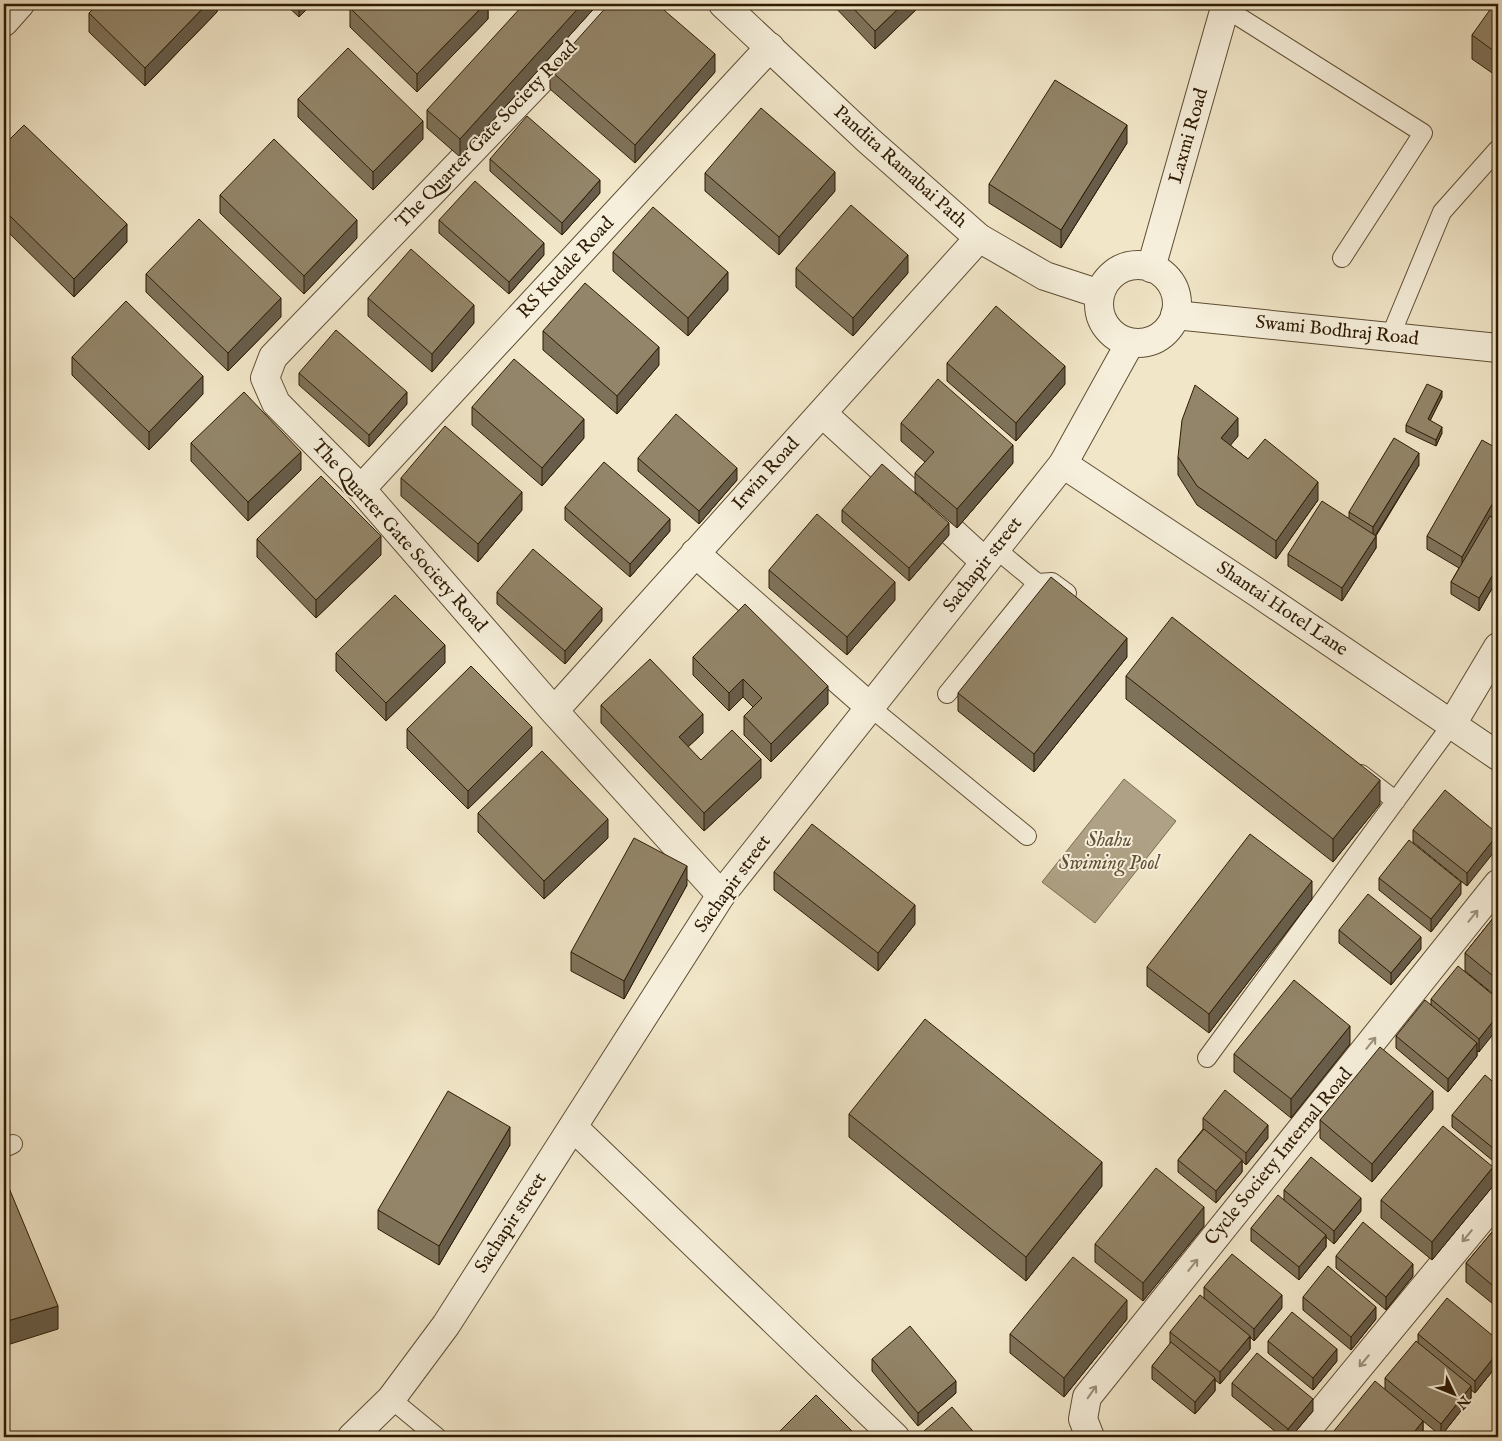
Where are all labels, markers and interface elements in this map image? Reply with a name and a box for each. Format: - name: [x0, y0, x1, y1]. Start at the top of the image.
- street label: The Quarter Gate Society Road: [391, 36, 584, 234]
- street label: Laxmi Road: [1164, 85, 1214, 186]
- street label: Pandita Ramabai Path: [828, 101, 972, 233]
- street label: RS Kudale Road: [513, 211, 620, 324]
- street label: Swami Bodhraj Road: [1254, 310, 1421, 352]
- street label: Irwin Road: [727, 432, 806, 515]
- street label: The Quarter Gate Society Road: [306, 435, 493, 638]
- street label: Sachapir street: [938, 512, 1028, 618]
- street label: Shantai Hotel Lane: [1212, 556, 1353, 662]
- water label: Shahu Swiming Pool: [1059, 828, 1162, 877]
- street label: Sachapir street: [689, 830, 777, 938]
- one-way arrow: [1467, 910, 1478, 923]
- one-way arrow: [1366, 1036, 1377, 1049]
- street label: Cycle Society Internal Road: [1200, 1063, 1359, 1251]
- street label: Sachapir street: [470, 1168, 553, 1278]
- one-way arrow: [1462, 1229, 1473, 1242]
- one-way arrow: [1187, 1259, 1198, 1272]
- one-way arrow: [1358, 1354, 1369, 1367]
- north arrow: [1430, 1368, 1480, 1418]
- one-way arrow: [1087, 1385, 1097, 1399]
- text: N: [1452, 1391, 1474, 1413]

